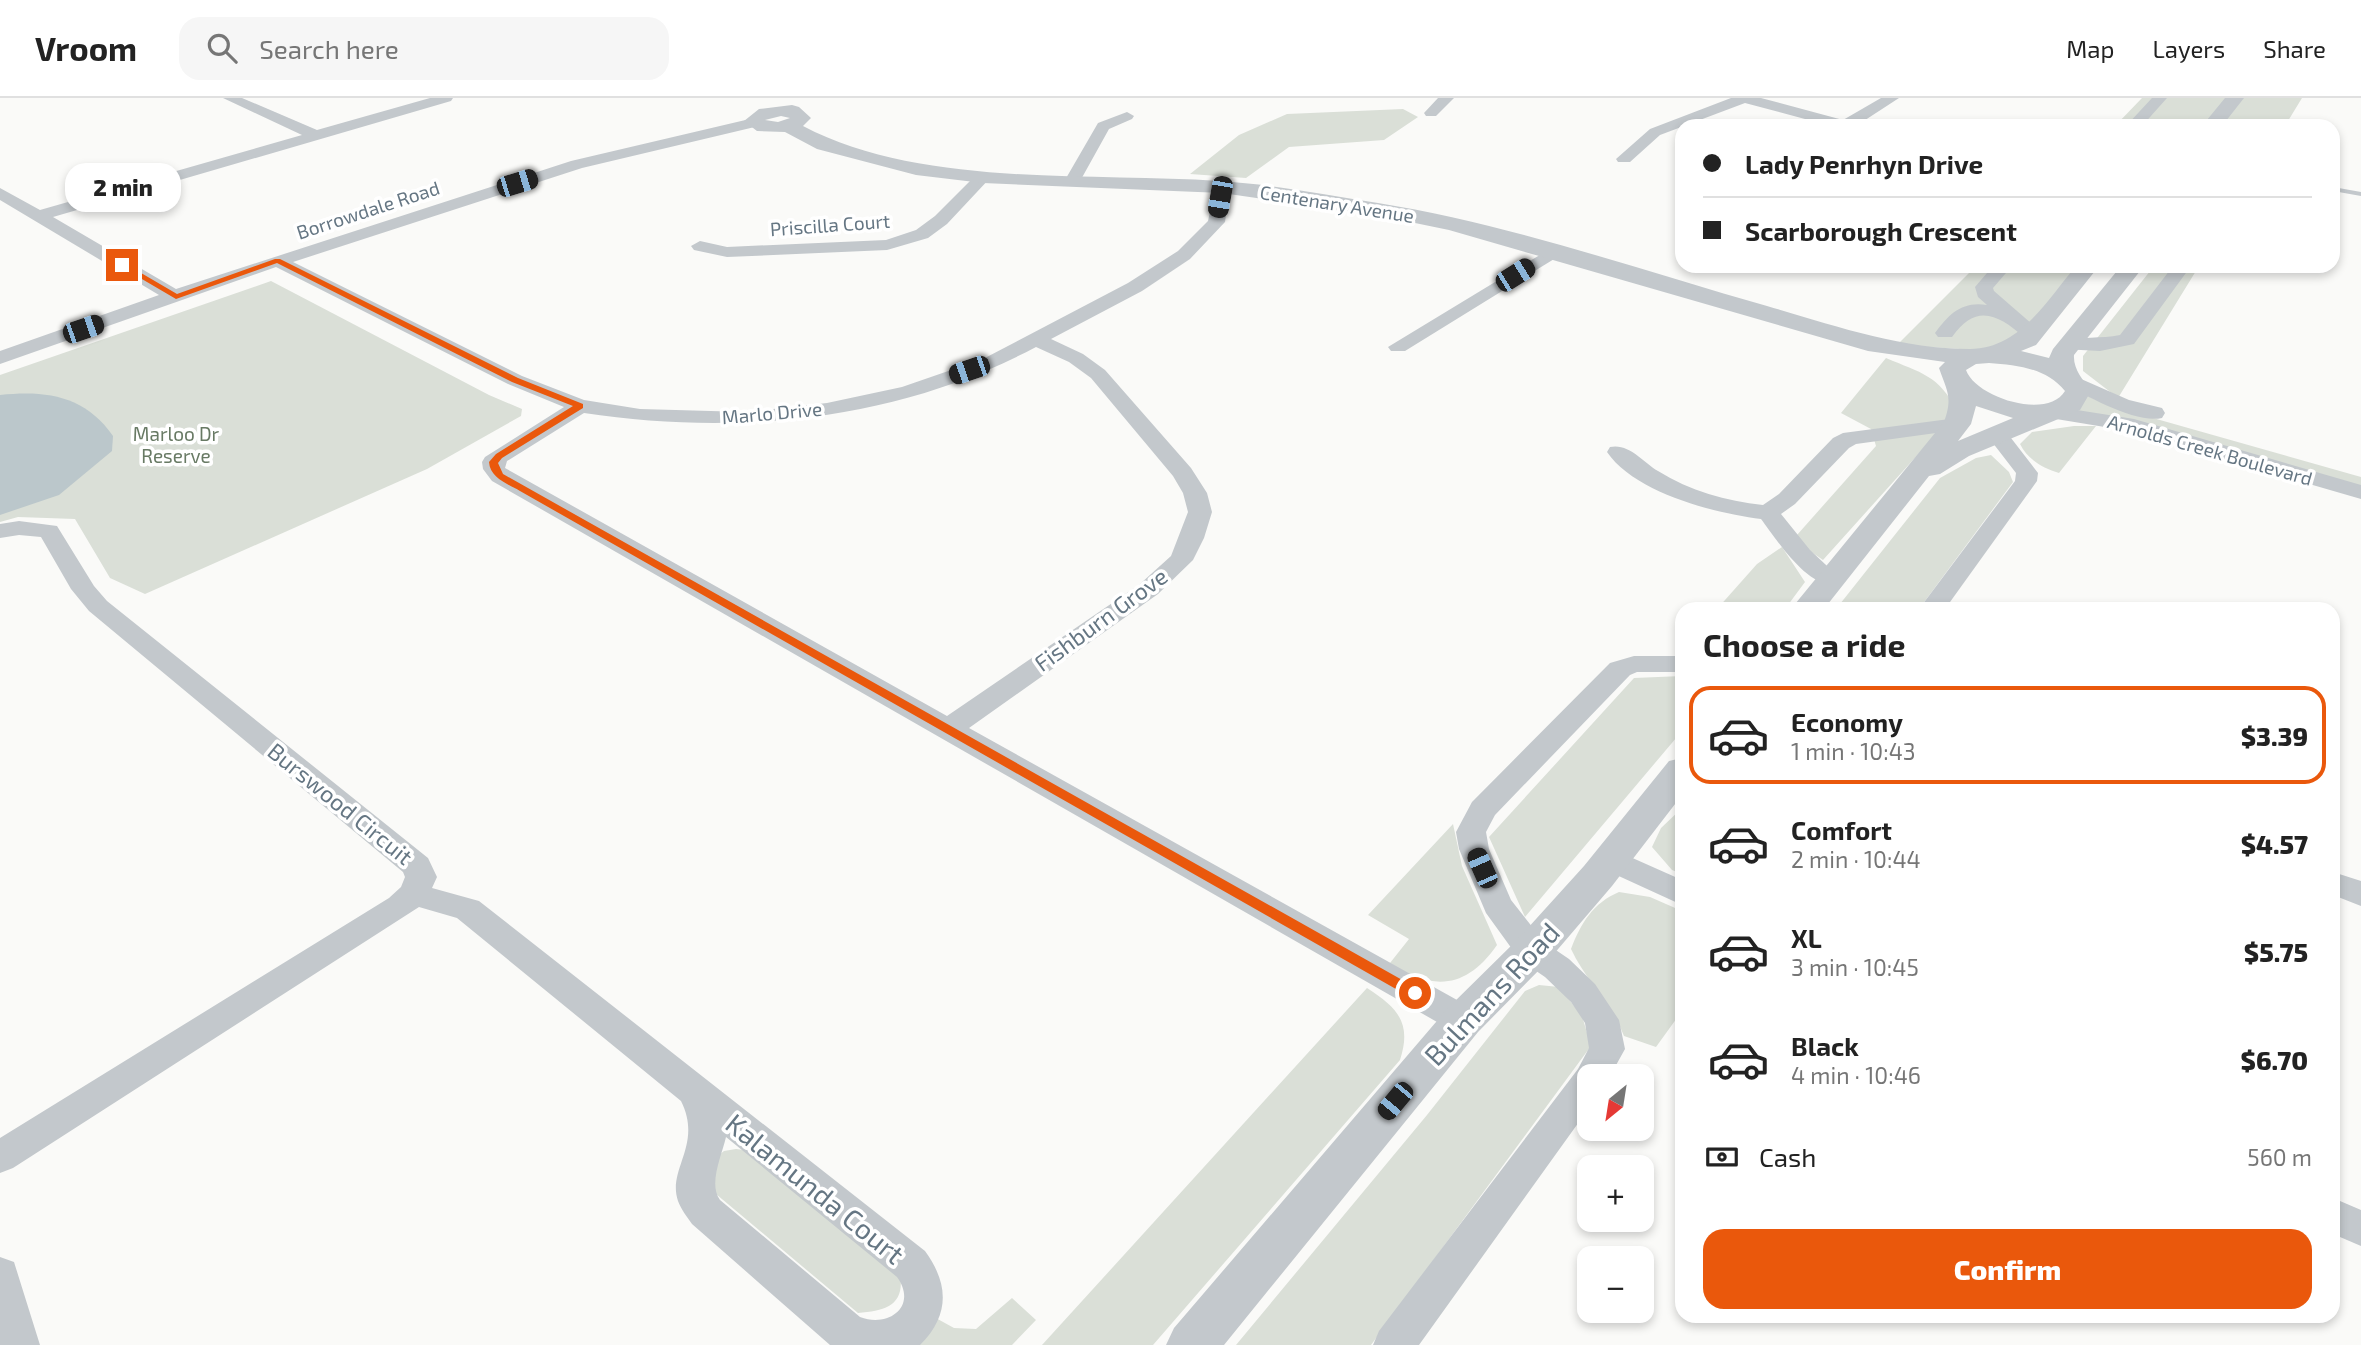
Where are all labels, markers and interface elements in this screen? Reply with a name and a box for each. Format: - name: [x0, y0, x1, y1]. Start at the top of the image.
- search box: [179, 17, 669, 80]
- text: Vroom: [35, 28, 137, 68]
- icon: search: [203, 29, 241, 67]
- text: Search here: [259, 33, 399, 64]
- text: Map: [2066, 34, 2114, 63]
- text: Layers: [2152, 34, 2225, 63]
- text: Share: [2263, 34, 2326, 63]
- text: Lady Penrhyn Drive: [1745, 148, 1983, 179]
- callout: 2 min: [64, 164, 180, 212]
- car: [494, 167, 541, 199]
- text: 2 min: [93, 173, 153, 201]
- car: [1207, 174, 1234, 220]
- street label: Borrowdale Road: [293, 176, 442, 243]
- street label: Centenary Avenue: [1258, 180, 1416, 227]
- street label: Priscilla Court: [769, 209, 891, 240]
- text: Scarborough Crescent: [1745, 215, 2017, 246]
- route end: [106, 249, 138, 281]
- car: [1492, 255, 1539, 295]
- car: [60, 312, 107, 346]
- car: [946, 353, 993, 387]
- street label: Marlo Drive: [721, 397, 823, 428]
- street label: Arnolds Creek Boulevard: [2105, 409, 2315, 490]
- park label: Marloo Dr Reserve: [133, 422, 220, 467]
- street label: Fishburn Grove: [1028, 561, 1172, 677]
- text: Choose a ride: [1703, 625, 1906, 663]
- icon: car: [1707, 704, 1770, 767]
- text: Economy: [1791, 706, 1903, 737]
- text: $3.39: [2241, 720, 2308, 751]
- street label: Burswood Circuit: [263, 736, 419, 870]
- text: 1 min · 10:43: [1791, 737, 1916, 765]
- icon: car: [1707, 812, 1770, 875]
- text: Comfort: [1791, 814, 1892, 845]
- text: $4.57: [2241, 828, 2308, 859]
- car: [1464, 845, 1501, 891]
- text: 2 min · 10:44: [1791, 845, 1921, 873]
- street label: Bulmans Road: [1417, 915, 1566, 1072]
- icon: car: [1707, 920, 1770, 983]
- text: XL: [1791, 922, 1822, 953]
- text: $5.75: [2244, 936, 2308, 967]
- text: 3 min · 10:45: [1791, 953, 1919, 981]
- route start: [1399, 977, 1431, 1009]
- icon: car: [1707, 1028, 1770, 1091]
- text: Black: [1791, 1030, 1859, 1061]
- text: $6.70: [2241, 1044, 2308, 1075]
- text: 4 min · 10:46: [1791, 1061, 1921, 1089]
- north arrow: [1577, 1064, 1654, 1141]
- map controls: [1577, 1064, 1654, 1323]
- car: [1374, 1078, 1417, 1124]
- street label: Kalamunda Court: [720, 1106, 912, 1271]
- icon: cash: [1703, 1138, 1741, 1176]
- text: Cash: [1759, 1141, 1816, 1172]
- text: 560 m: [2247, 1143, 2312, 1171]
- button: +: [1577, 1155, 1654, 1232]
- button: Confirm: [1703, 1229, 2312, 1309]
- button: −: [1577, 1246, 1654, 1323]

